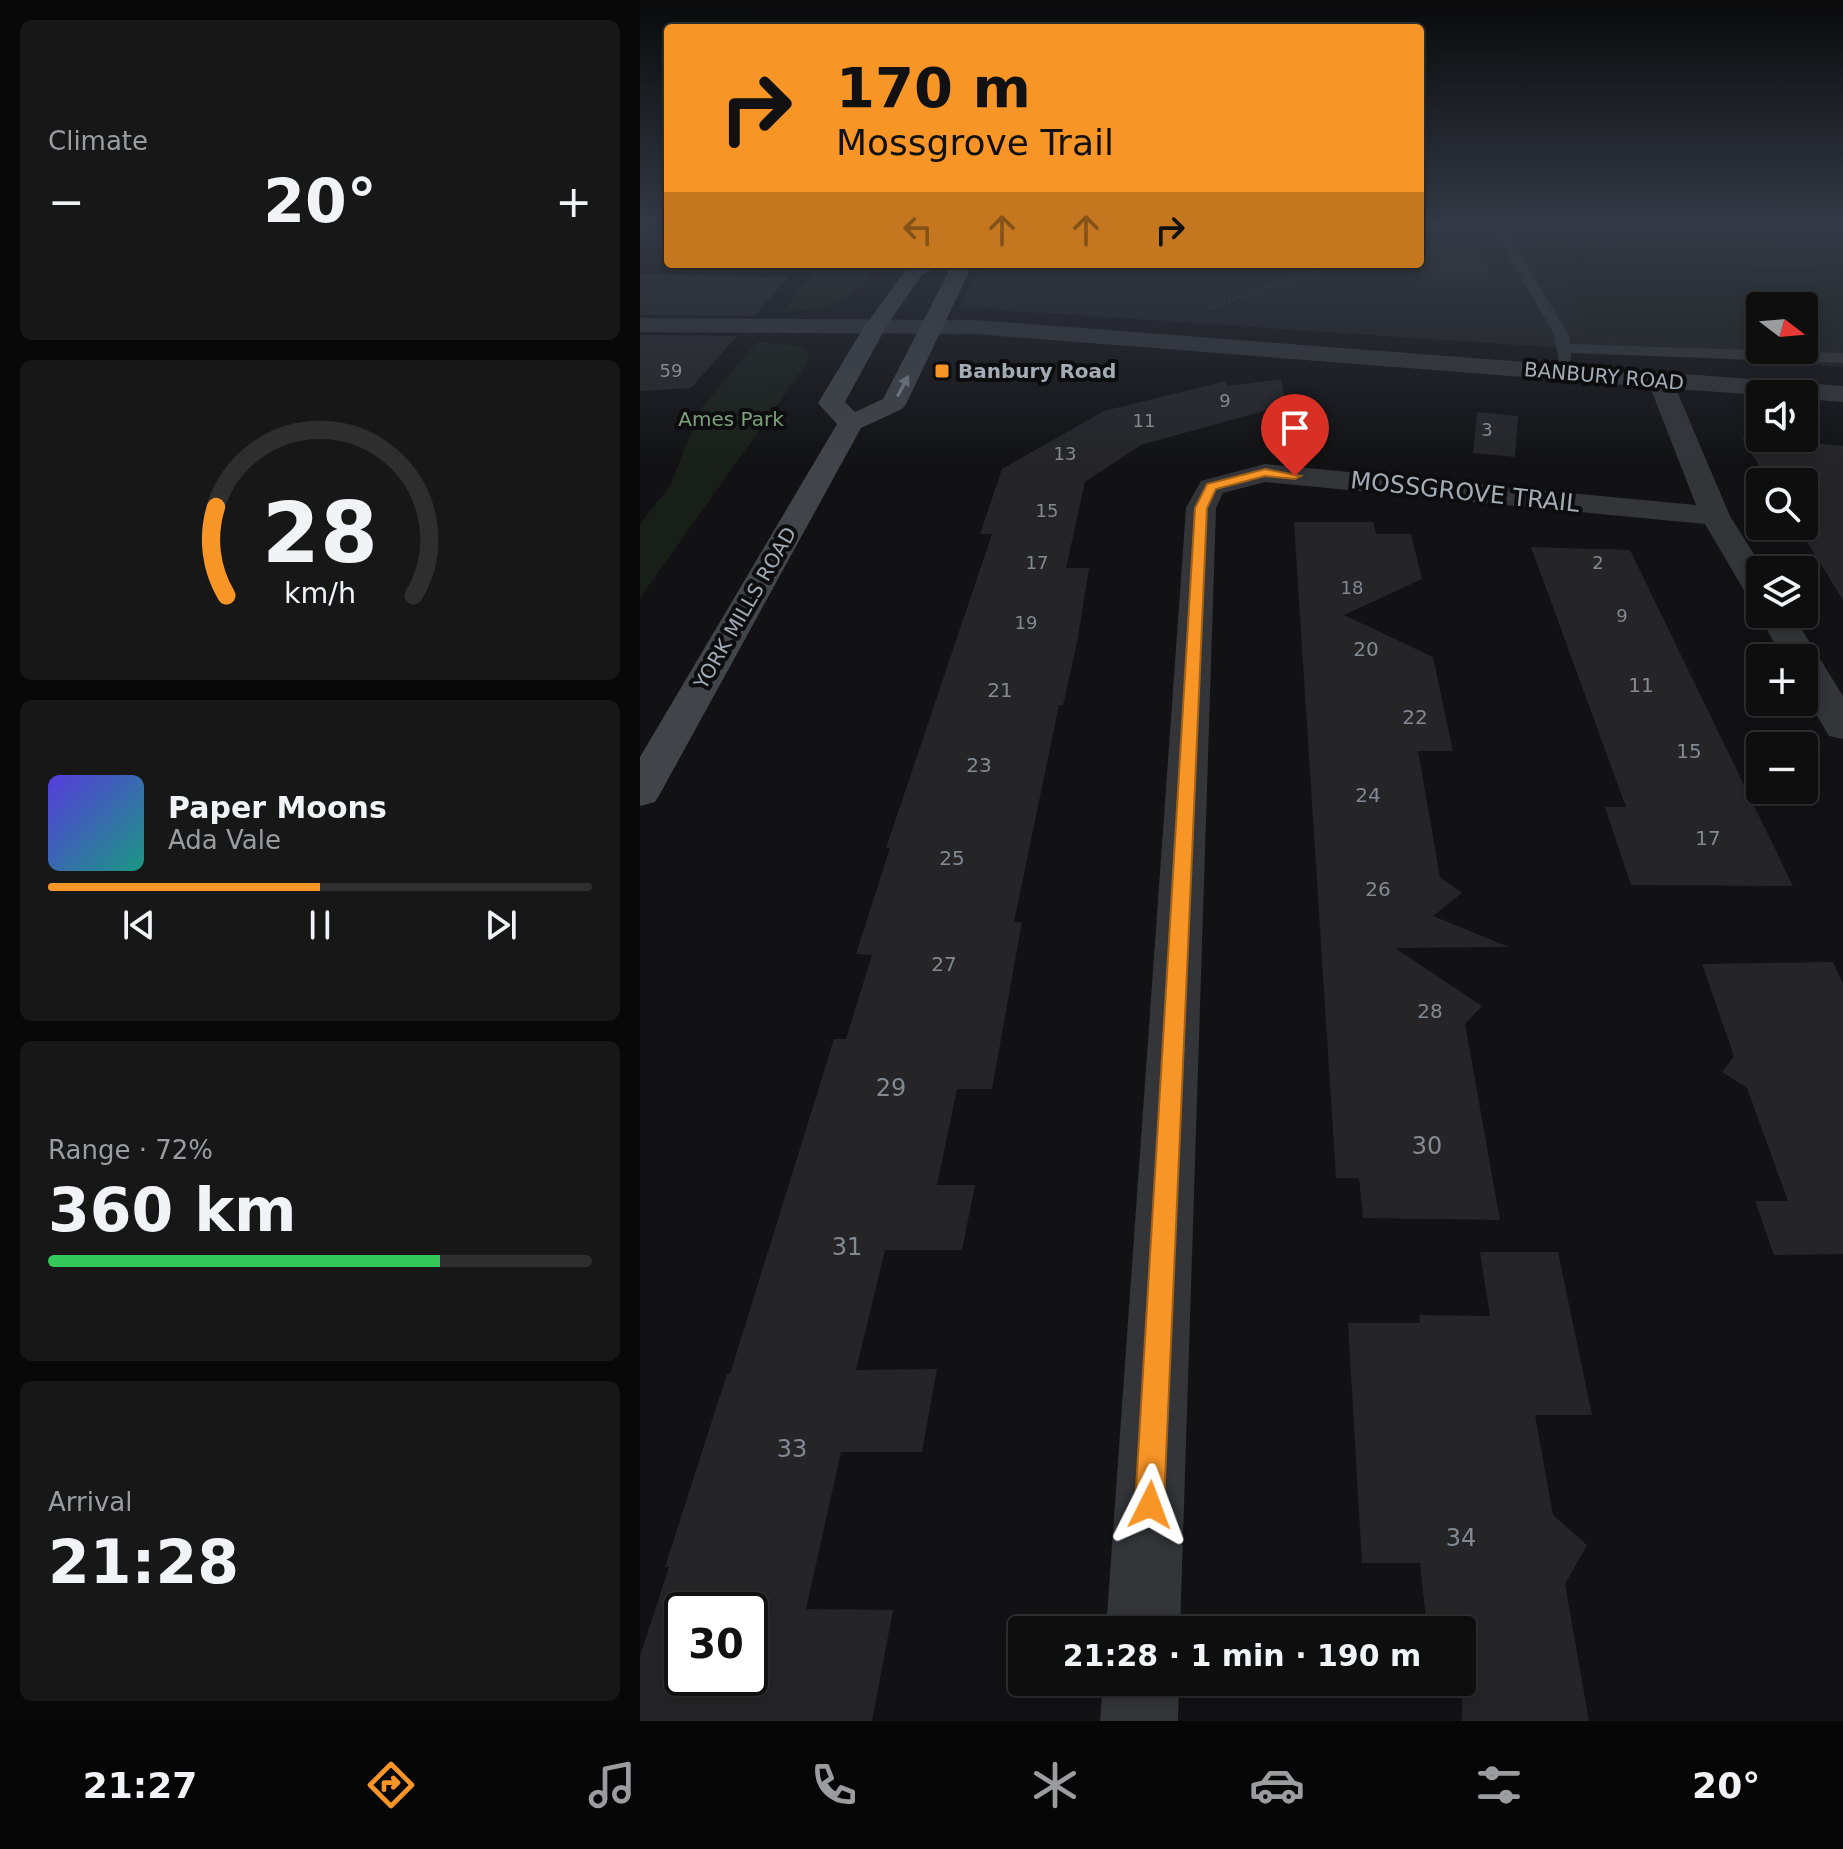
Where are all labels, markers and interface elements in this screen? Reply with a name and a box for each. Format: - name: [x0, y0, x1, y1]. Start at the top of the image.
- text: 170 m: [836, 55, 1031, 120]
- icon: right: [704, 56, 808, 160]
- text: Mossgrove Trail: [836, 122, 1114, 163]
- text: Climate: [48, 126, 148, 156]
- text: 20°: [263, 166, 377, 236]
- text: −: [48, 176, 85, 227]
- text: +: [555, 176, 592, 227]
- icon: left: [896, 208, 940, 252]
- icon: ahead: [980, 208, 1024, 252]
- icon: ahead: [1064, 208, 1108, 252]
- icon: right: [1148, 208, 1192, 252]
- north arrow: [1746, 292, 1818, 364]
- map controls: [1746, 292, 1818, 804]
- street label: BANBURY ROAD: [1523, 357, 1685, 395]
- place label: Banbury Road: [958, 359, 1116, 383]
- house number: 59: [660, 360, 682, 381]
- marker: Banbury Road: [933, 362, 951, 380]
- one-way arrow: [896, 374, 910, 397]
- button: sound: [1746, 380, 1818, 452]
- house number: 9: [1219, 390, 1231, 411]
- pin: [1261, 394, 1329, 476]
- icon: arrive: [1273, 406, 1317, 450]
- park label: Ames Park: [678, 407, 784, 431]
- house number: 11: [1133, 410, 1155, 431]
- house number: 3: [1481, 419, 1493, 440]
- house number: 13: [1054, 443, 1076, 464]
- street label: MOSSGROVE TRAIL: [1349, 466, 1582, 518]
- button: search: [1746, 468, 1818, 540]
- text: 28: [262, 485, 378, 582]
- house number: 15: [1036, 500, 1058, 521]
- street label: YORK MILLS ROAD: [688, 523, 801, 694]
- house number: 17: [1026, 552, 1048, 573]
- house number: 2: [1592, 552, 1604, 573]
- button: layers: [1746, 556, 1818, 628]
- text: km/h: [284, 576, 356, 610]
- house number: 18: [1341, 577, 1363, 598]
- house number: 9: [1616, 605, 1628, 626]
- house number: 19: [1015, 612, 1037, 633]
- house number: 20: [1353, 637, 1379, 661]
- button: +: [1746, 644, 1818, 716]
- house number: 11: [1628, 673, 1654, 697]
- house number: 21: [987, 678, 1013, 702]
- house number: 22: [1402, 705, 1428, 729]
- button: −: [1746, 732, 1818, 804]
- house number: 15: [1676, 739, 1702, 763]
- house number: 23: [966, 753, 992, 777]
- house number: 24: [1355, 783, 1381, 807]
- text: Paper Moons: [168, 790, 387, 825]
- text: Ada Vale: [168, 825, 281, 855]
- house number: 17: [1695, 826, 1721, 850]
- house number: 25: [939, 846, 965, 870]
- house number: 26: [1365, 877, 1391, 901]
- icon: previous: [117, 903, 161, 947]
- icon: pause: [298, 903, 342, 947]
- icon: next: [479, 903, 523, 947]
- house number: 27: [931, 952, 957, 976]
- house number: 28: [1417, 999, 1443, 1023]
- house number: 29: [876, 1074, 906, 1102]
- house number: 30: [1412, 1132, 1442, 1160]
- text: Range · 72%: [48, 1135, 213, 1165]
- text: 360 km: [48, 1175, 297, 1245]
- house number: 31: [832, 1233, 862, 1261]
- house number: 33: [777, 1435, 807, 1463]
- position arrow: [1108, 1463, 1192, 1547]
- text: Arrival: [48, 1487, 132, 1517]
- house number: 34: [1446, 1524, 1476, 1552]
- text: 21:28: [48, 1527, 239, 1597]
- speed limit sign: 30: [664, 1592, 768, 1696]
- text: 21:28 · 1 min · 190 m: [1063, 1638, 1421, 1673]
- icon: directions: [363, 1757, 419, 1813]
- icon: music: [584, 1757, 640, 1813]
- icon: phone: [806, 1757, 862, 1813]
- icon: climate: [1027, 1757, 1083, 1813]
- icon: car: [1249, 1757, 1305, 1813]
- icon: filters: [1471, 1757, 1527, 1813]
- text: 21:27: [83, 1765, 197, 1806]
- text: 20°: [1692, 1765, 1760, 1806]

